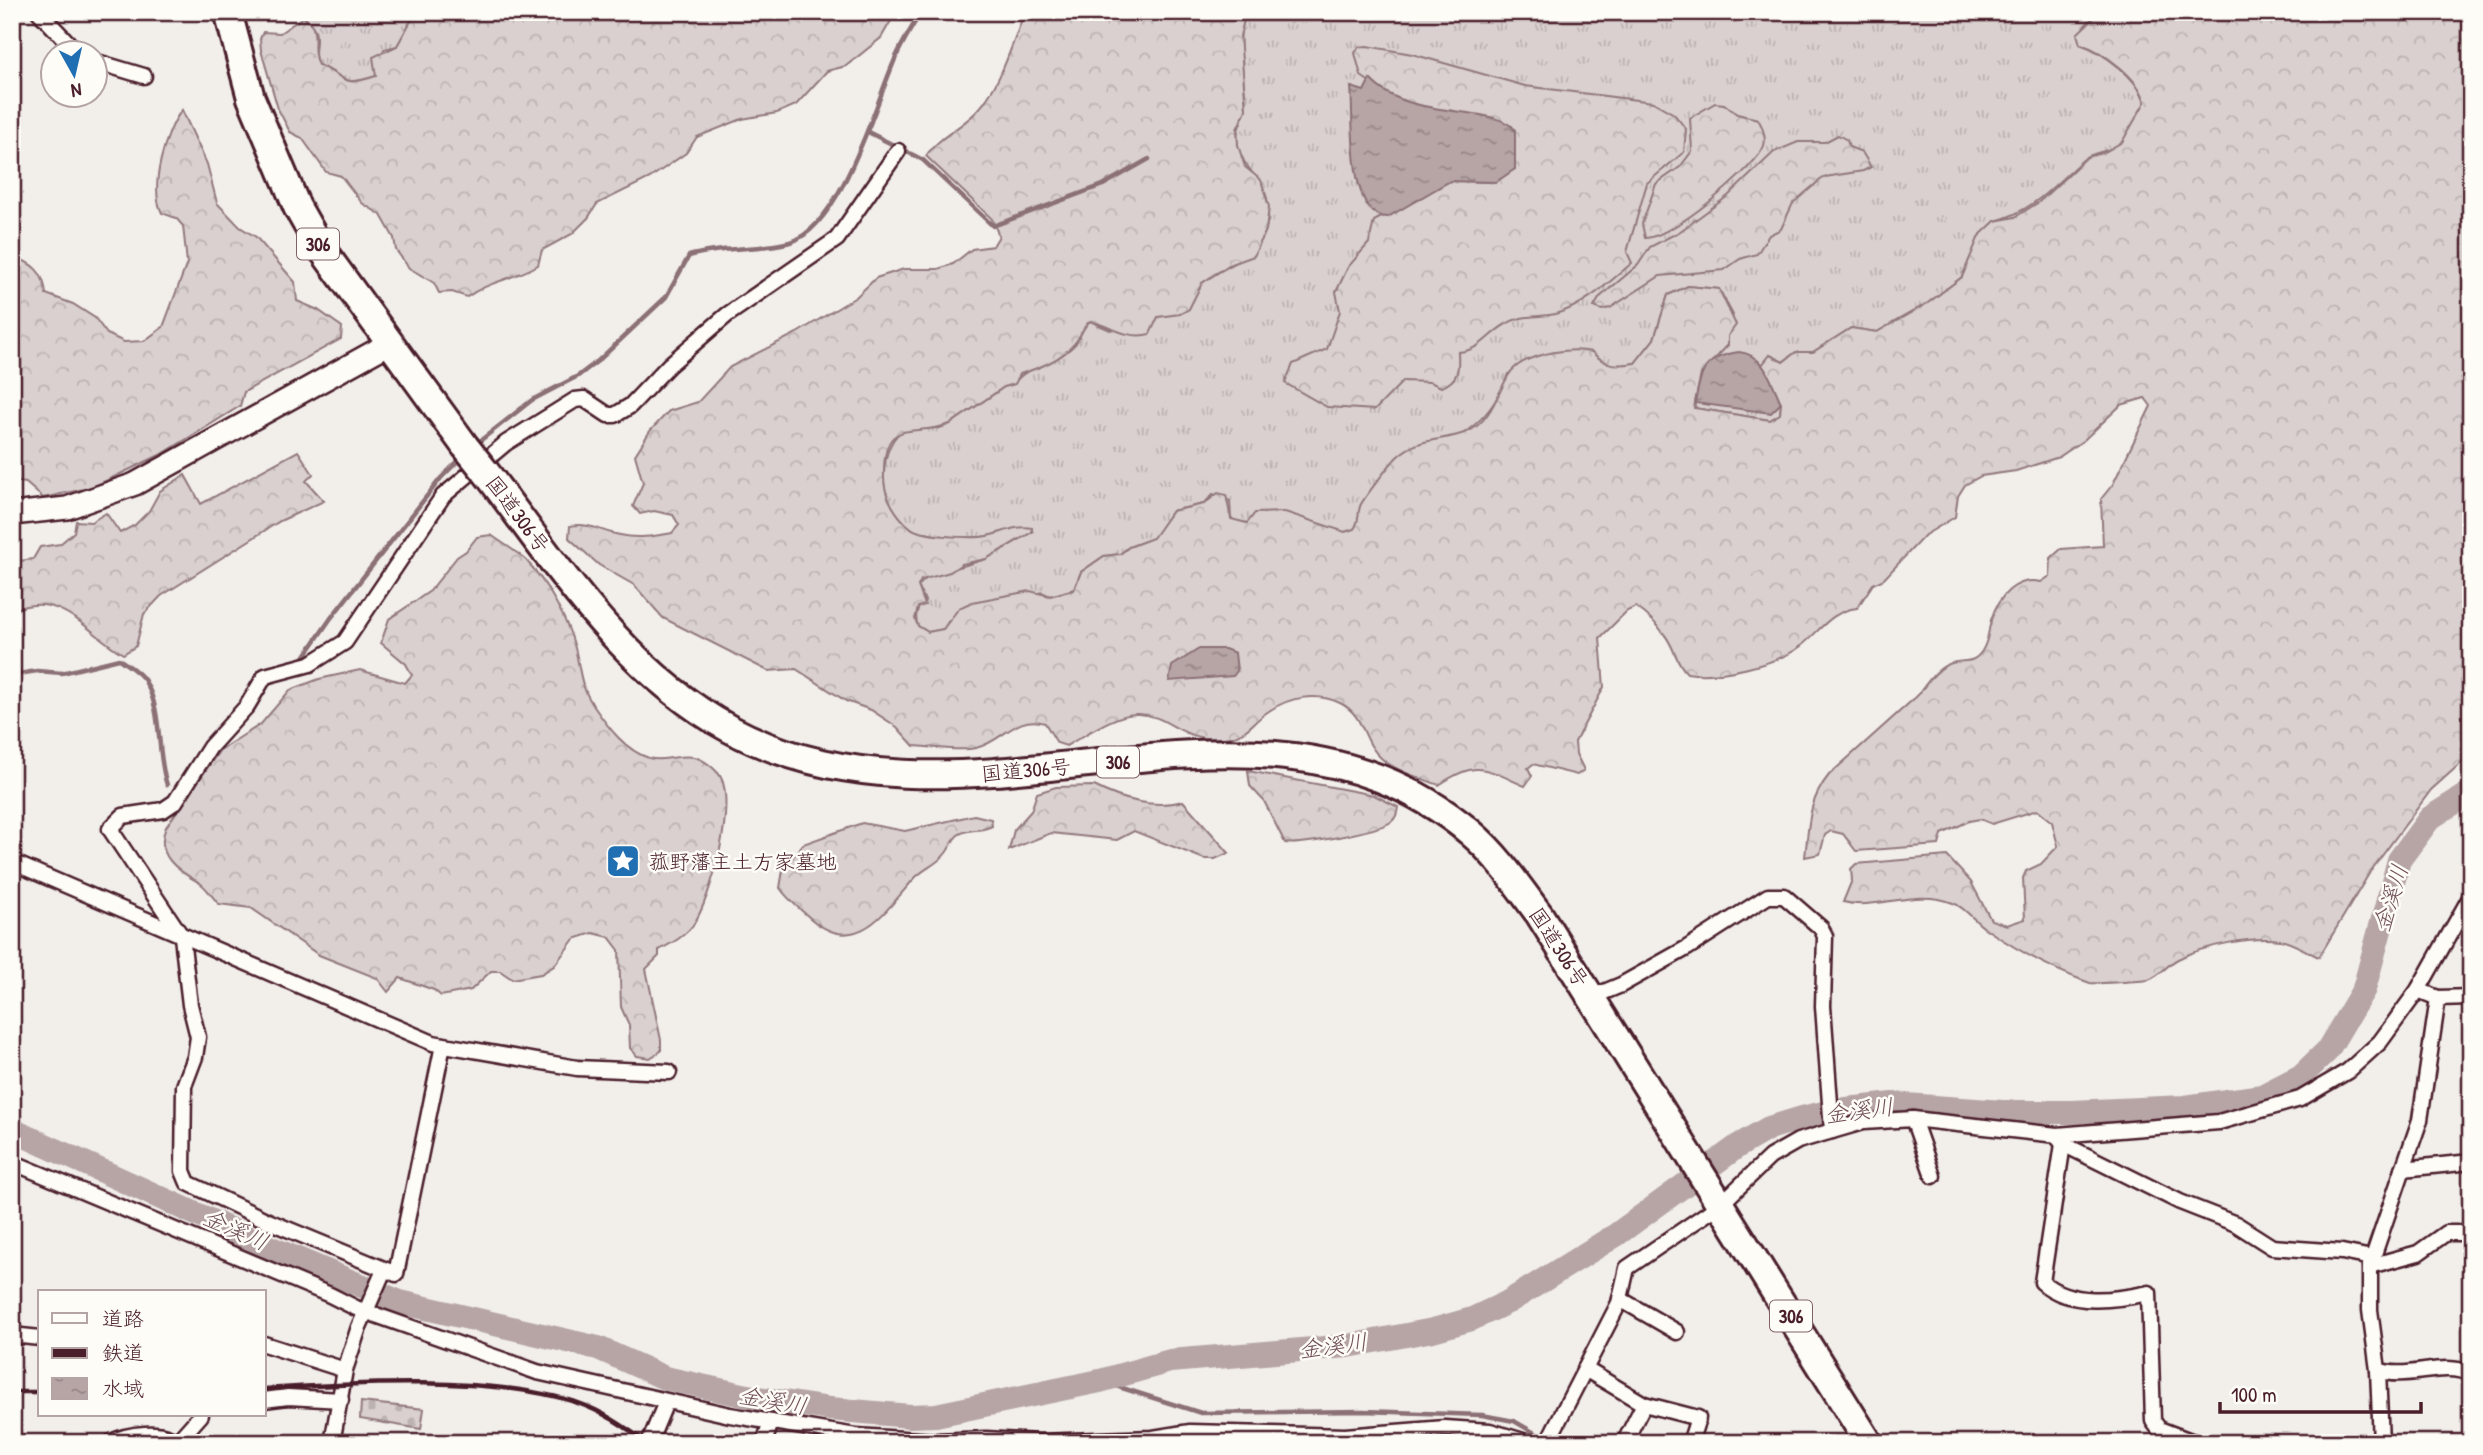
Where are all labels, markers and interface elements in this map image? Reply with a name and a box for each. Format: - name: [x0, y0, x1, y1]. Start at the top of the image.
- north arrow: [38, 38, 108, 108]
- text: N: [70, 77, 83, 104]
- road number: 306: [297, 228, 339, 260]
- street label: 国道306号: [479, 469, 557, 559]
- road number: 306: [1097, 747, 1139, 778]
- street label: 国道306号: [980, 752, 1072, 788]
- place icon: 菰野藩主土方家墓地: [604, 842, 642, 880]
- place label: 菰野藩主土方家墓地: [648, 847, 837, 876]
- water label: 金溪川: [2365, 860, 2415, 936]
- street label: 国道306号: [1522, 901, 1596, 993]
- water label: 金溪川: [1823, 1090, 1895, 1130]
- water label: 金溪川: [198, 1201, 274, 1257]
- legend: [38, 1290, 266, 1416]
- road number: 306: [1770, 1300, 1812, 1332]
- text: 道路: [102, 1304, 144, 1333]
- water label: 金溪川: [1297, 1325, 1369, 1365]
- text: 鉄道: [102, 1338, 144, 1367]
- scale bar: [2220, 1371, 2422, 1415]
- text: 水域: [102, 1374, 144, 1403]
- water label: 金溪川: [736, 1379, 810, 1421]
- text: 100 m: [2231, 1380, 2277, 1409]

